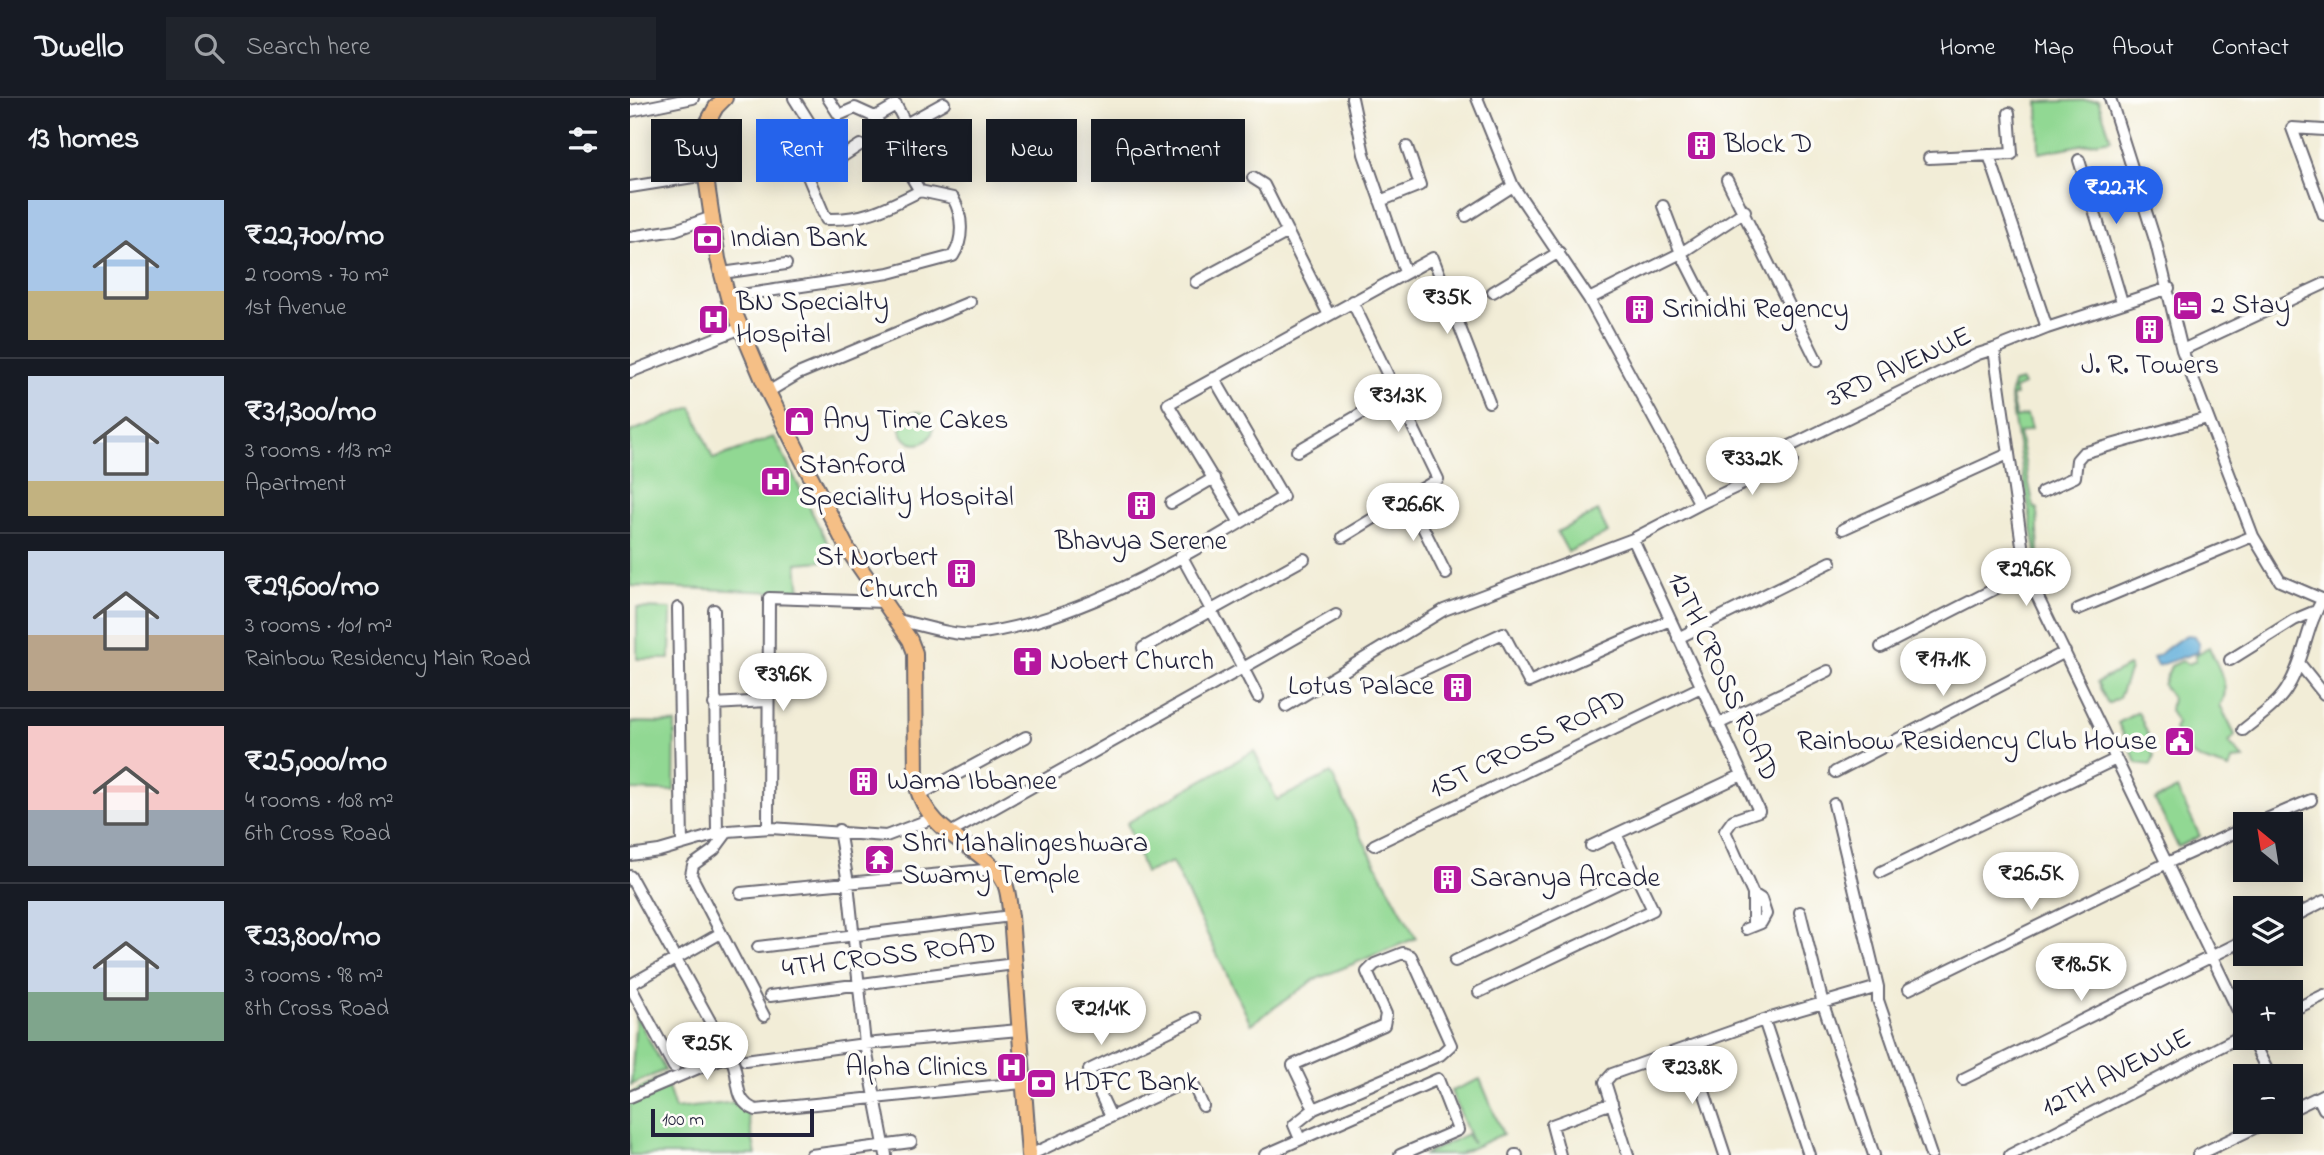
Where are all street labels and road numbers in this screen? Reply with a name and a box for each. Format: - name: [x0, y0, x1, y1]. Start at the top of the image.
- street label: 3RD AVENUE: [1821, 317, 1979, 419]
- street label: 12TH CROSS ROAD: [1656, 566, 1788, 788]
- street label: 1ST CROSS ROAD: [1423, 680, 1633, 810]
- street label: 4TH CROSS ROAD: [780, 924, 998, 990]
- street label: 12TH AVENUE: [2035, 1019, 2199, 1129]

